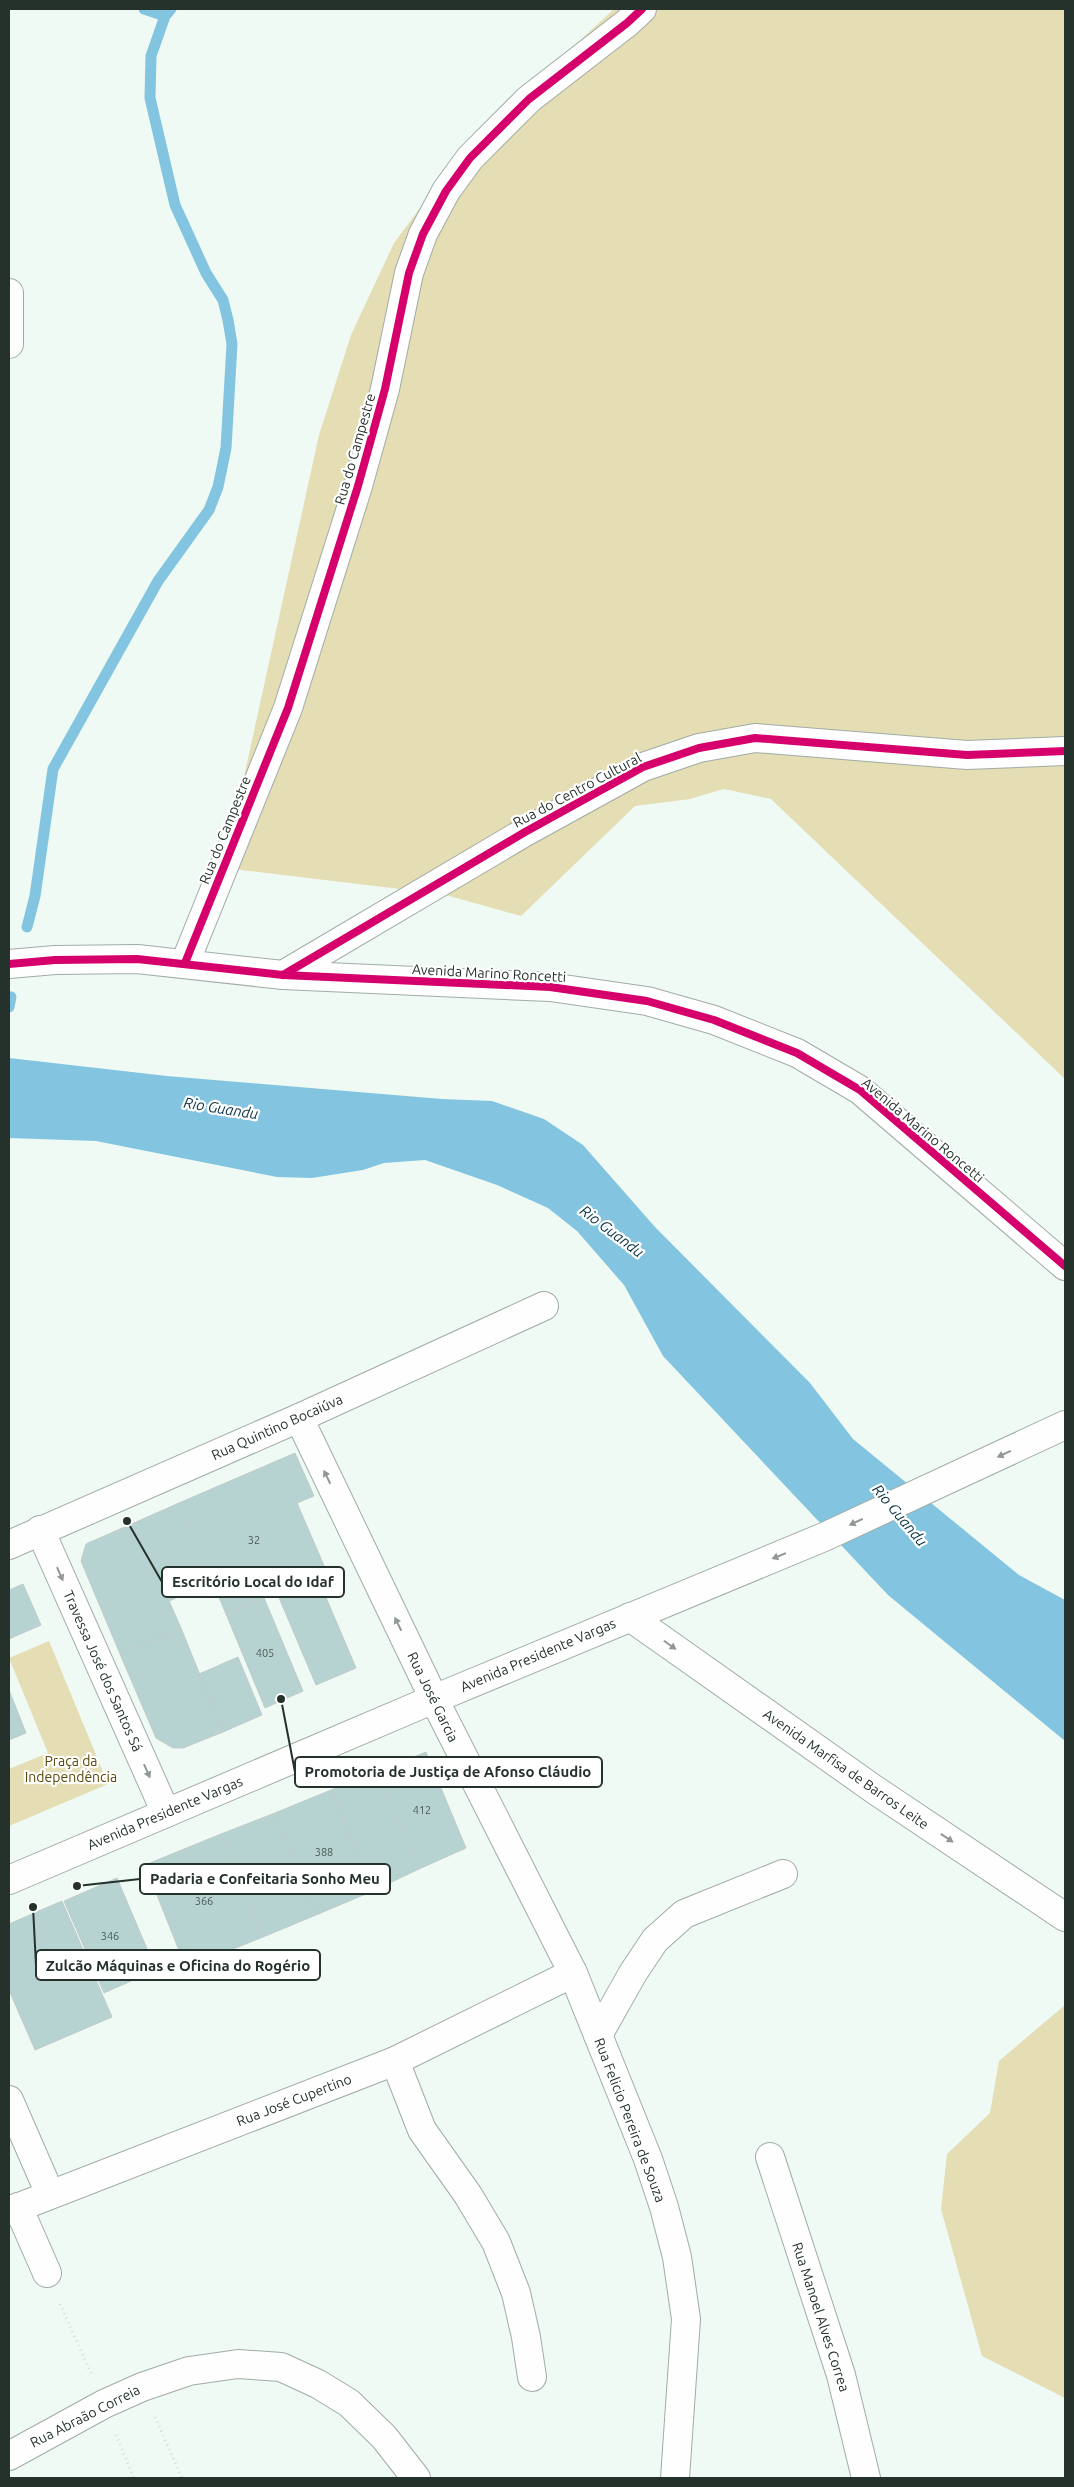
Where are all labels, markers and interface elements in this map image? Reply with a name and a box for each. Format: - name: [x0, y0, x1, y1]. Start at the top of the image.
- street label: Rua do Campestre: [331, 391, 379, 507]
- street label: Rua do Centro Cultural: [510, 749, 644, 831]
- street label: Rua do Campestre: [196, 774, 254, 886]
- street label: Avenida Marino Roncetti: [411, 961, 567, 985]
- street label: Avenida Marino Roncetti: [859, 1074, 987, 1186]
- water label: Rio Guandu: [182, 1094, 260, 1122]
- water label: Rio Guandu: [577, 1202, 647, 1260]
- street label: Rua Quintino Bocaiúva: [209, 1391, 345, 1463]
- one-way arrow: [996, 1449, 1011, 1458]
- one-way arrow: [323, 1470, 331, 1484]
- water label: Rio Guandu: [869, 1481, 931, 1549]
- one-way arrow: [849, 1519, 863, 1527]
- house number: 32: [248, 1534, 260, 1546]
- one-way arrow: [771, 1553, 786, 1560]
- one-way arrow: [56, 1567, 64, 1581]
- callout: Escritório Local do Idaf: [162, 1567, 344, 1597]
- text: Escritório Local do Idaf: [172, 1573, 335, 1590]
- street label: Travessa José dos Santos Sá: [60, 1588, 146, 1754]
- street label: Avenida Presidente Vargas: [458, 1615, 618, 1695]
- one-way arrow: [393, 1616, 402, 1631]
- one-way arrow: [663, 1640, 676, 1650]
- house number: 405: [256, 1647, 274, 1659]
- street label: Rua José Garcia: [404, 1649, 462, 1745]
- street label: Avenida Marfisa de Barros Leite: [760, 1706, 932, 1832]
- park label: Praça da Independência: [25, 1753, 117, 1785]
- callout: Promotoria de Justiça de Afonso Cláudio: [295, 1757, 602, 1787]
- text: Promotoria de Justiça de Afonso Cláudio: [305, 1763, 591, 1781]
- one-way arrow: [143, 1764, 151, 1778]
- street label: Avenida Presidente Vargas: [85, 1773, 245, 1853]
- house number: 412: [413, 1804, 431, 1816]
- one-way arrow: [940, 1833, 953, 1843]
- house number: 388: [315, 1846, 333, 1858]
- callout: Padaria e Confeitaria Sonho Meu: [140, 1864, 390, 1894]
- text: Padaria e Confeitaria Sonho Meu: [150, 1870, 380, 1887]
- house number: 366: [195, 1895, 213, 1907]
- house number: 346: [101, 1930, 119, 1942]
- callout: Zulcão Máquinas e Oficina do Rogério: [36, 1950, 320, 1980]
- text: Zulcão Máquinas e Oficina do Rogério: [46, 1957, 310, 1974]
- street label: Rua Felicio Pereira de Souza: [591, 2036, 669, 2204]
- street label: Rua José Cupertino: [234, 2071, 354, 2129]
- street label: Rua Manoel Alves Correa: [789, 2240, 853, 2394]
- street label: Rua Abraão Correia: [27, 2381, 143, 2451]

